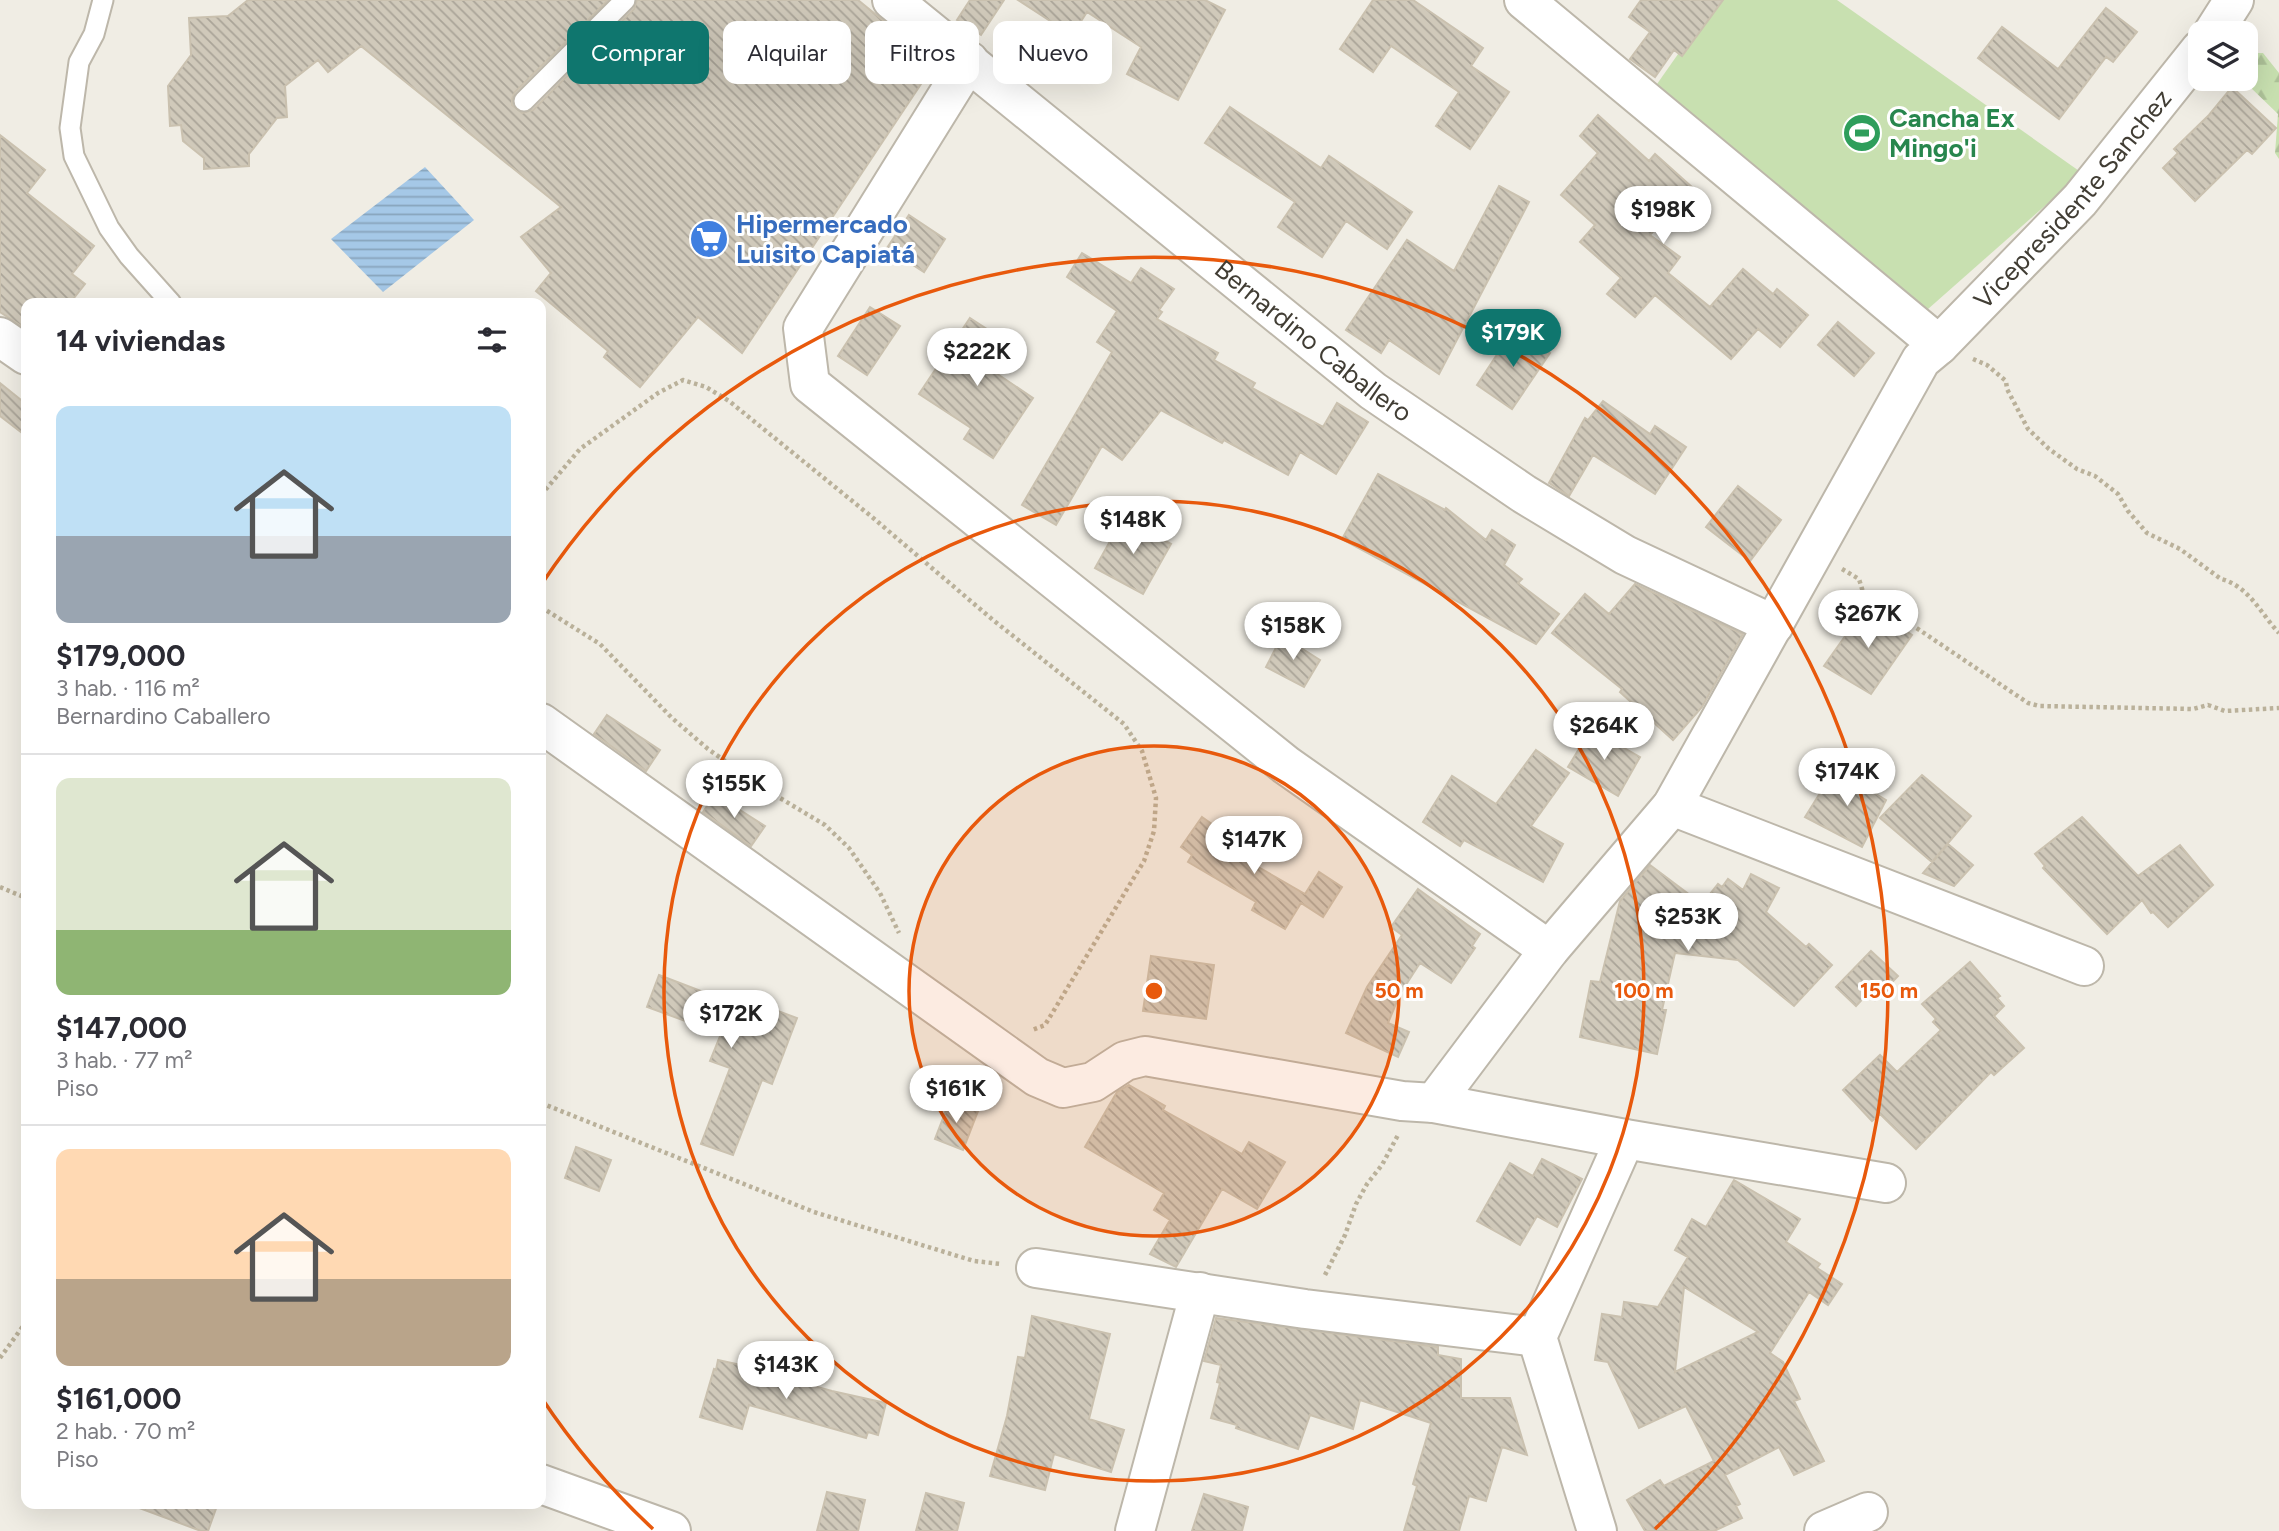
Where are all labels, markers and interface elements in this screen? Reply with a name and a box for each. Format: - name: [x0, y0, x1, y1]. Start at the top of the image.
- chip: Comprar: [567, 21, 709, 84]
- chip: Alquilar: [723, 21, 851, 84]
- chip: Filtros: [865, 21, 979, 84]
- chip: Nuevo: [993, 21, 1112, 84]
- map controls: [2188, 21, 2258, 91]
- button: layers: [2188, 21, 2258, 91]
- street label: Vicepresidente Sanchez: [1967, 83, 2178, 316]
- place label: Cancha Ex Mingo'i: [1889, 102, 2015, 164]
- sports icon: Cancha Ex Mingo'i: [1841, 112, 1883, 154]
- pin: $198K: [1614, 187, 1712, 246]
- text: $198K: [1630, 195, 1696, 223]
- place label: Hipermercado Luisito Capiatá: [736, 208, 915, 270]
- supermarket icon: Hipermercado Luisito Capiatá: [688, 218, 730, 260]
- street label: Bernardino Caballero: [1208, 253, 1418, 429]
- pin: $179K: [1464, 310, 1562, 369]
- text: $179K: [1481, 318, 1545, 346]
- icon: filters: [473, 321, 511, 359]
- text: 14 viviendas: [56, 322, 225, 359]
- pin: $222K: [928, 328, 1026, 388]
- text: $222K: [943, 337, 1011, 365]
- icon: home: [221, 451, 347, 577]
- pin: $148K: [1084, 496, 1182, 556]
- text: $148K: [1100, 505, 1166, 533]
- pin: $267K: [1819, 590, 1917, 650]
- text: $267K: [1834, 599, 1902, 627]
- pin: $158K: [1244, 602, 1342, 662]
- text: $158K: [1260, 611, 1326, 639]
- text: $179,000: [56, 637, 185, 674]
- text: 3 hab. · 116 m²: [56, 674, 200, 702]
- text: Bernardino Caballero: [56, 702, 271, 730]
- pin: $264K: [1555, 702, 1653, 762]
- text: $264K: [1569, 711, 1639, 739]
- pin: $174K: [1798, 748, 1896, 808]
- text: $174K: [1814, 757, 1880, 785]
- pin: $155K: [685, 760, 783, 820]
- text: $155K: [702, 769, 766, 797]
- pin: $147K: [1205, 816, 1303, 876]
- icon: home: [221, 823, 347, 949]
- text: $147K: [1221, 825, 1287, 853]
- pin: $253K: [1639, 894, 1737, 953]
- text: $253K: [1654, 902, 1722, 930]
- text: 50 m: [1374, 978, 1424, 1003]
- text: 100 m: [1614, 978, 1674, 1003]
- text: 150 m: [1860, 978, 1918, 1003]
- centre of rings: [1142, 979, 1166, 1003]
- pin: $172K: [682, 990, 780, 1050]
- text: $172K: [699, 999, 763, 1027]
- text: $147,000: [56, 1009, 187, 1046]
- text: 3 hab. · 77 m²: [56, 1046, 192, 1074]
- pin: $161K: [907, 1066, 1005, 1125]
- text: Piso: [56, 1074, 99, 1102]
- text: $161K: [926, 1074, 986, 1102]
- icon: home: [221, 1194, 347, 1320]
- pin: $143K: [737, 1342, 835, 1401]
- text: $143K: [753, 1350, 819, 1378]
- text: $161,000: [56, 1380, 181, 1417]
- text: 2 hab. · 70 m²: [56, 1417, 195, 1445]
- text: Piso: [56, 1445, 99, 1473]

